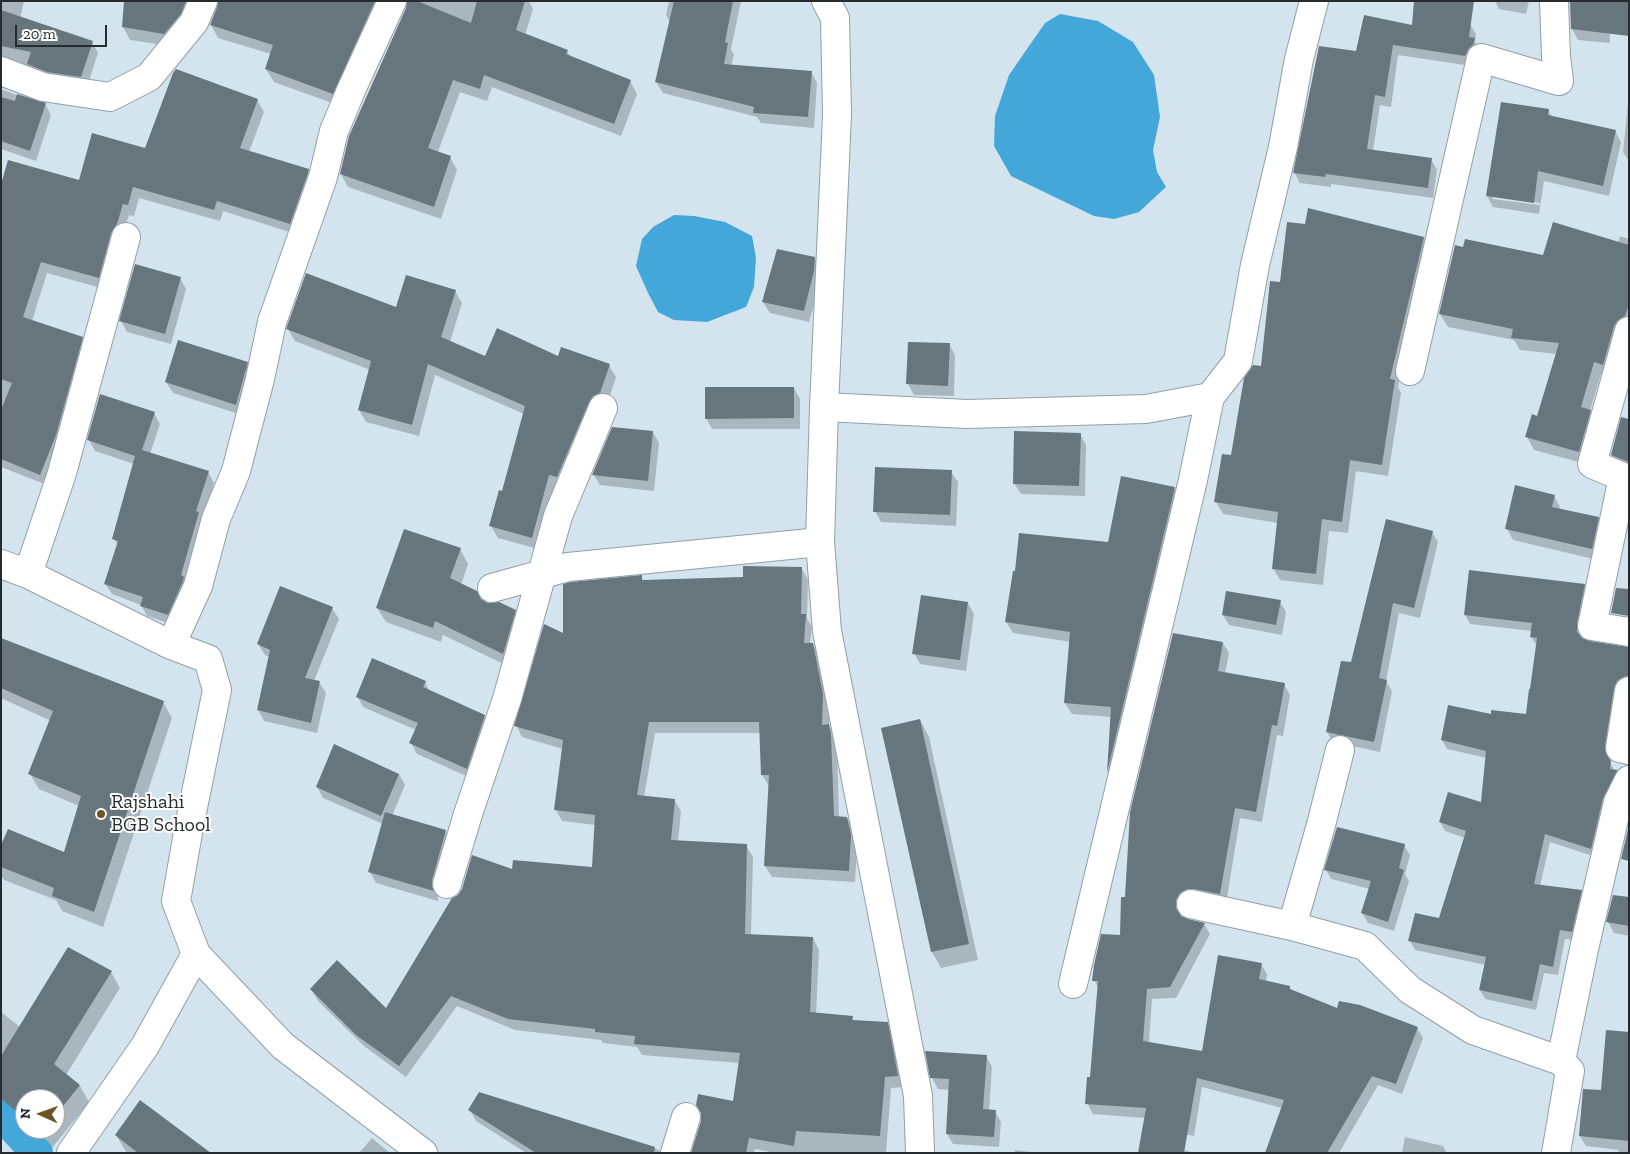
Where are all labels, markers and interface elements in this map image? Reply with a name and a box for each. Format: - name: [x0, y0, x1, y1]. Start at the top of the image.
- scale bar: [18, 15, 110, 47]
- text: 20 m: [23, 25, 56, 43]
- place label: Rajshahi BGB School: [111, 790, 210, 837]
- marker: Rajshahi BGB School: [95, 808, 107, 820]
- north arrow: [15, 1089, 65, 1139]
- text: N: [17, 1108, 34, 1119]

